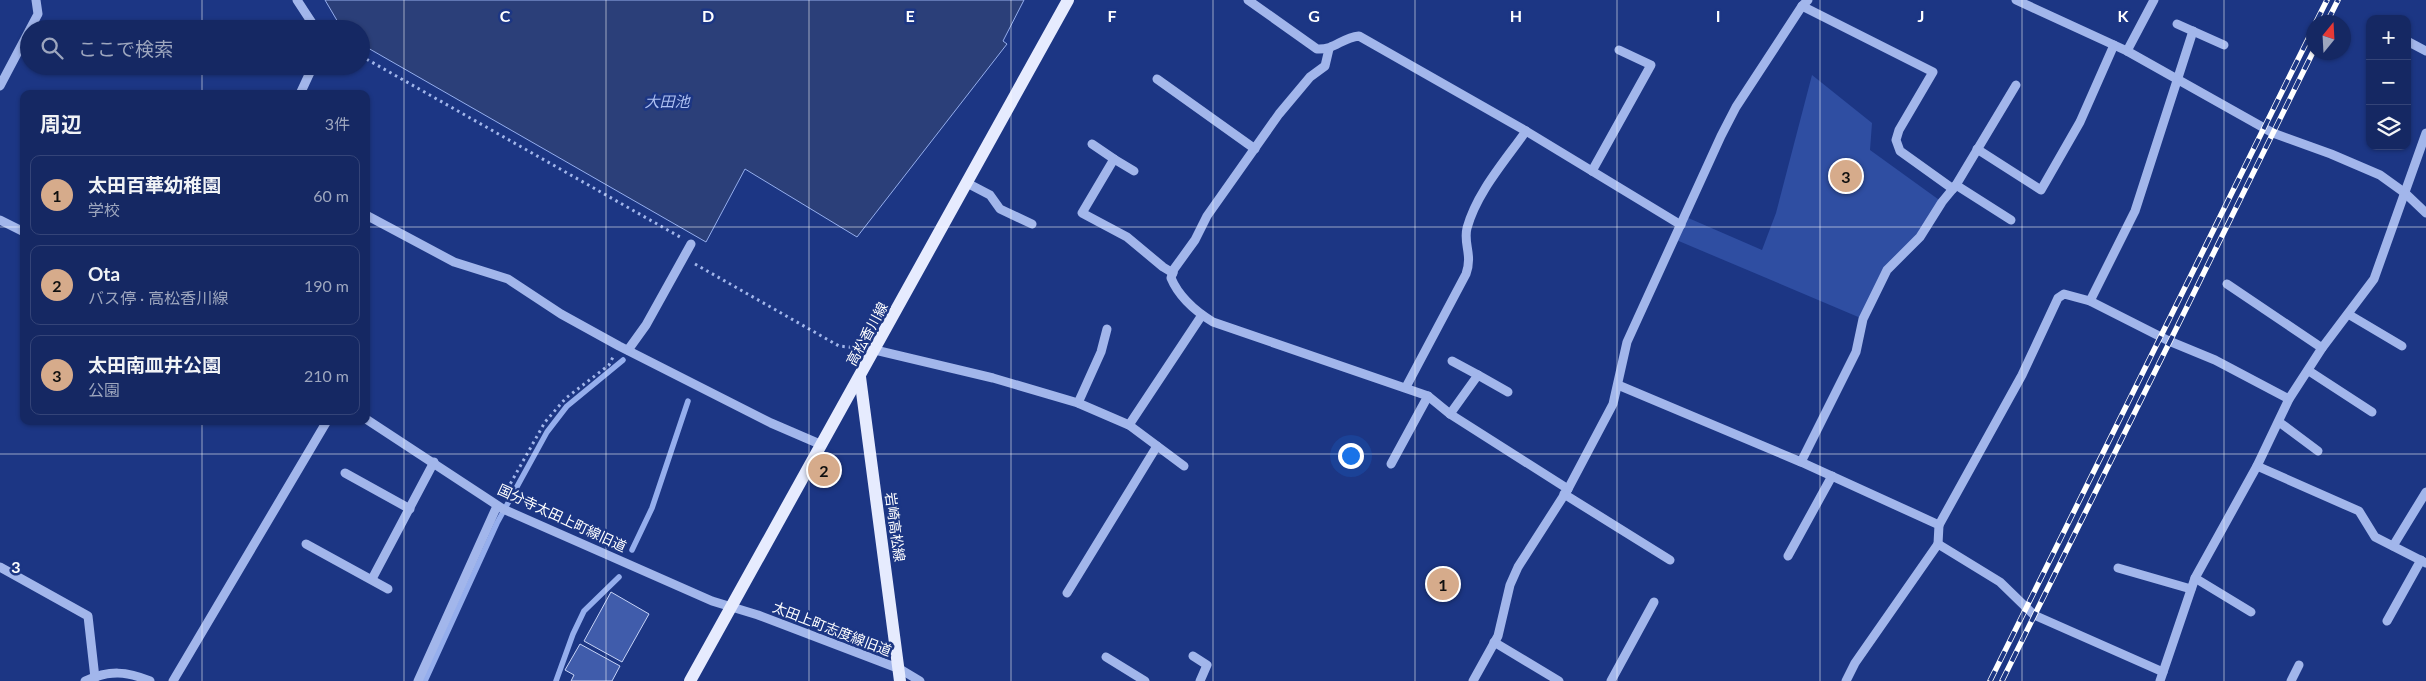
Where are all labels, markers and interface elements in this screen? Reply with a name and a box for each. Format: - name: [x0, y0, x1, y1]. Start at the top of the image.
- text: C: [500, 6, 511, 25]
- text: D: [702, 6, 714, 25]
- text: E: [905, 6, 915, 25]
- text: F: [1107, 6, 1117, 25]
- text: G: [1308, 6, 1320, 25]
- text: H: [1510, 6, 1522, 25]
- text: I: [1716, 6, 1720, 25]
- text: J: [1918, 6, 1924, 25]
- text: K: [2118, 6, 2130, 25]
- north arrow: [2306, 15, 2351, 60]
- map controls: [2366, 15, 2411, 150]
- button: +: [2366, 15, 2411, 60]
- search box: [20, 20, 370, 75]
- icon: search: [38, 34, 66, 62]
- text: ここで検索: [78, 37, 173, 60]
- button: −: [2366, 60, 2411, 105]
- water label: 大田池: [644, 92, 691, 110]
- button: layers: [2366, 105, 2411, 150]
- text: 周辺: [40, 111, 82, 136]
- text: 3件: [325, 114, 350, 133]
- pin: 3: [1830, 157, 1862, 195]
- text: 太田百華幼稚園: [88, 173, 221, 196]
- text: 1: [52, 186, 62, 205]
- text: 60 m: [313, 186, 349, 205]
- text: 学校: [88, 200, 120, 219]
- text: Ota: [88, 262, 120, 285]
- text: 2: [52, 276, 62, 295]
- text: 190 m: [304, 276, 349, 295]
- text: バス停 · 高松香川線: [88, 288, 228, 307]
- street label: 高松香川線: [842, 299, 891, 368]
- text: 太田南皿井公園: [88, 353, 221, 376]
- text: 3: [52, 366, 62, 385]
- text: 210 m: [304, 366, 349, 385]
- text: 公園: [88, 380, 120, 399]
- your location: [1338, 443, 1364, 469]
- pin: 2: [808, 451, 840, 489]
- street label: 国分寺太田上町線旧道: [495, 480, 629, 555]
- street label: 岩崎高松線: [882, 491, 909, 563]
- text: 3: [11, 557, 21, 576]
- pin: 1: [1427, 565, 1459, 603]
- street label: 太田上町志度線旧道: [770, 598, 894, 659]

